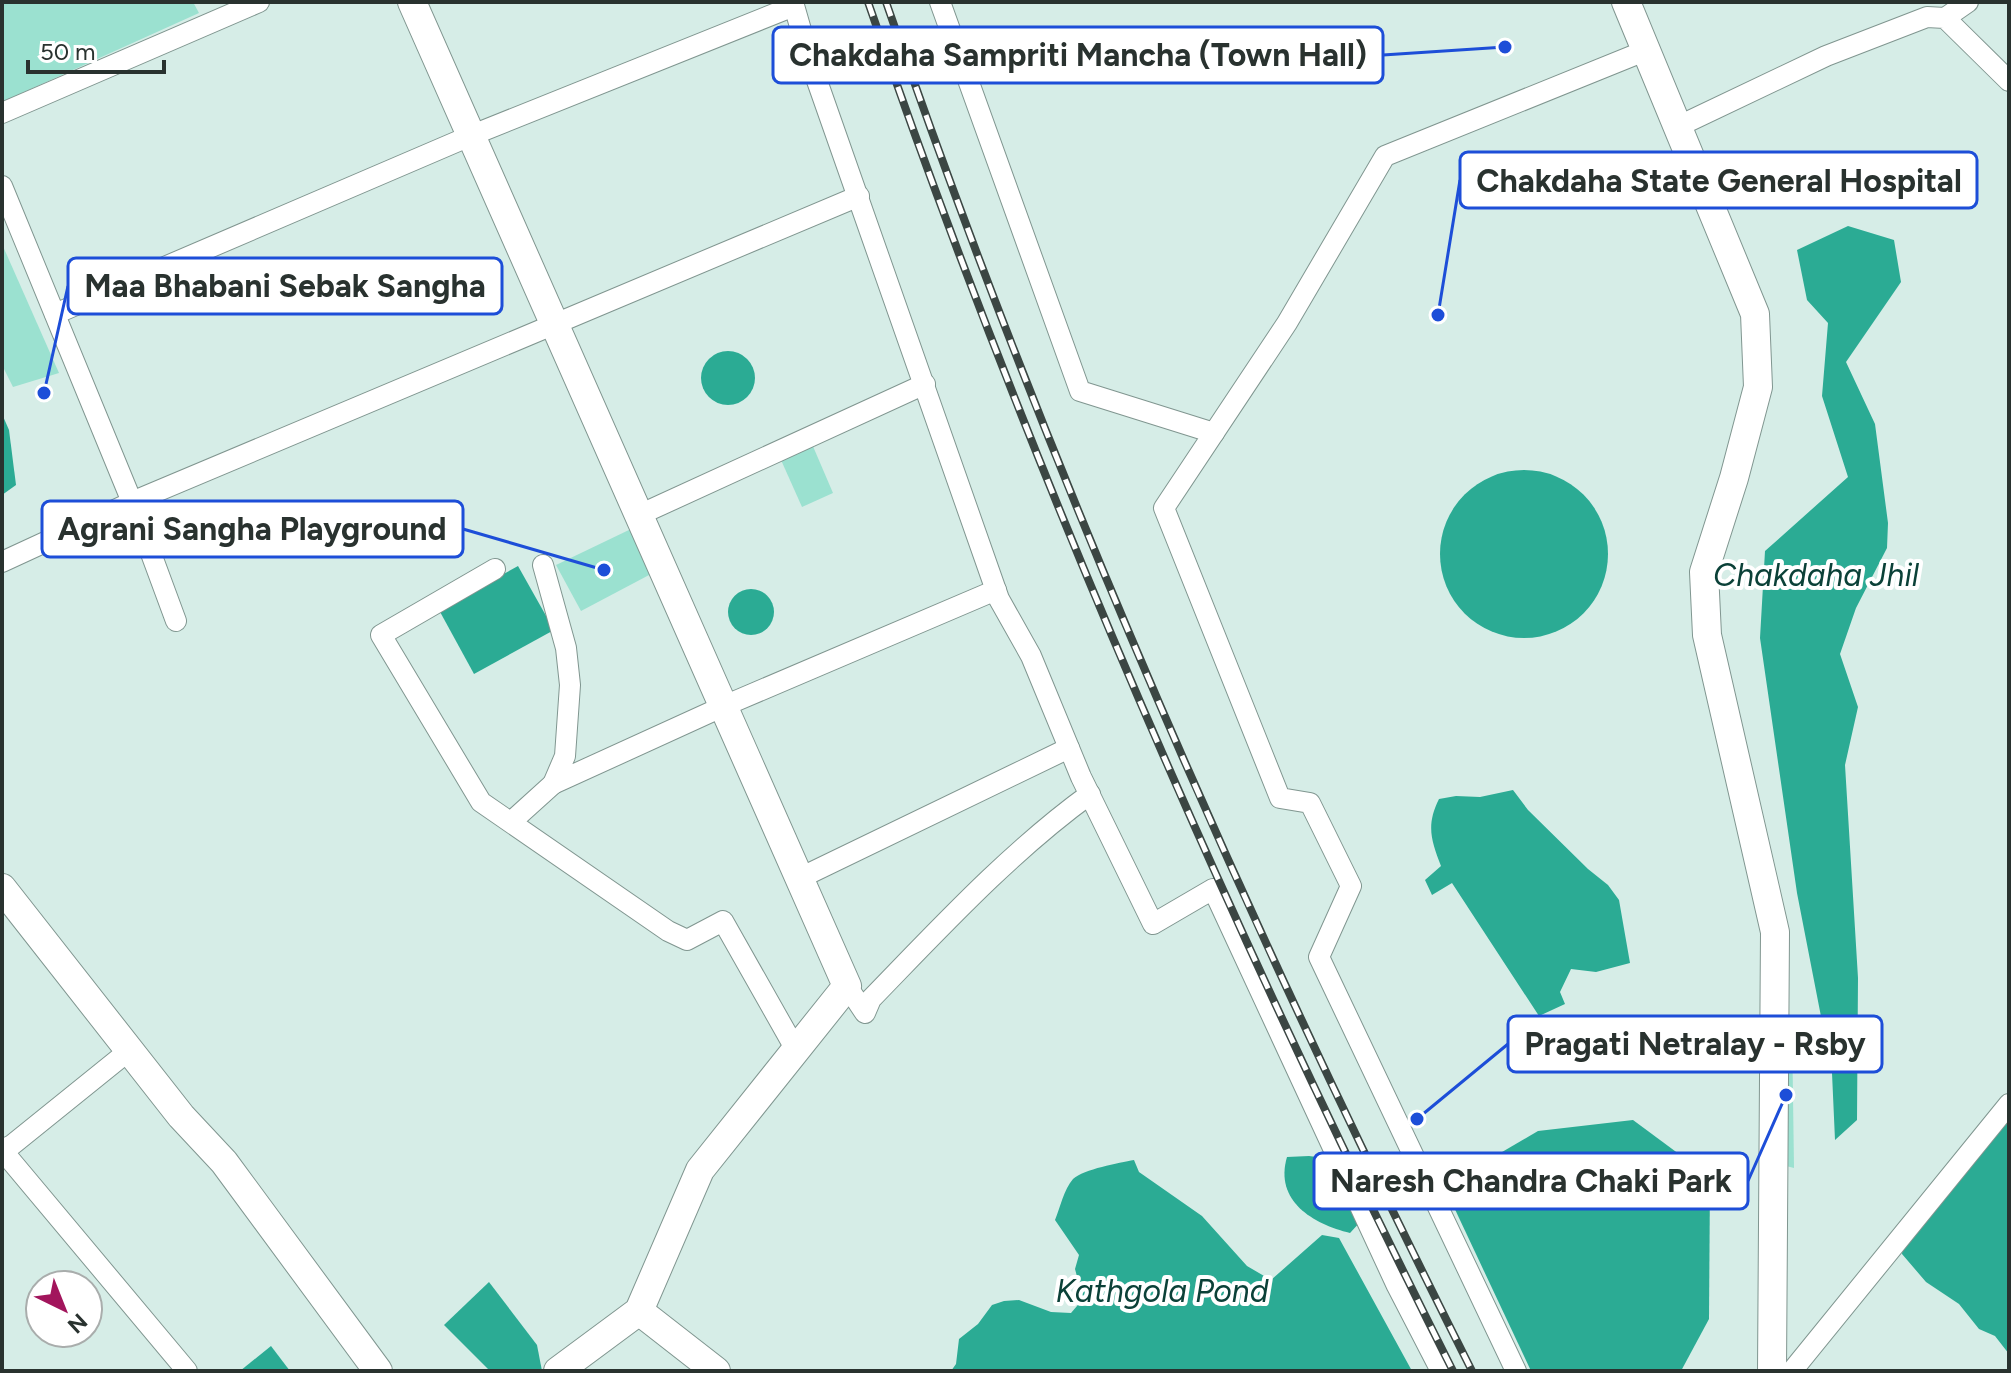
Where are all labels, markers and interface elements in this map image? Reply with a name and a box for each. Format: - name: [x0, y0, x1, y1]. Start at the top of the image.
- scale bar: [28, 24, 164, 74]
- callout: Chakdaha Sampriti Mancha (Town Hall): [773, 27, 1383, 83]
- text: Chakdaha Sampriti Mancha (Town Hall): [789, 36, 1367, 74]
- text: 50 m: [40, 37, 96, 66]
- callout: Chakdaha State General Hospital: [1460, 152, 1977, 208]
- text: Chakdaha State General Hospital: [1476, 162, 1962, 200]
- callout: Maa Bhabani Sebak Sangha: [68, 258, 502, 314]
- text: Maa Bhabani Sebak Sangha: [84, 267, 486, 305]
- callout: Agrani Sangha Playground: [42, 501, 463, 557]
- text: Agrani Sangha Playground: [58, 510, 446, 548]
- water label: Chakdaha Jhil: [1713, 556, 1920, 594]
- callout: Pragati Netralay - Rsby: [1508, 1016, 1882, 1072]
- text: Pragati Netralay - Rsby: [1524, 1025, 1866, 1063]
- callout: Naresh Chandra Chaki Park: [1314, 1153, 1748, 1209]
- text: Naresh Chandra Chaki Park: [1330, 1162, 1733, 1200]
- north arrow: [24, 1269, 104, 1349]
- water label: Kathgola Pond: [1056, 1272, 1269, 1310]
- text: N: [62, 1308, 93, 1339]

